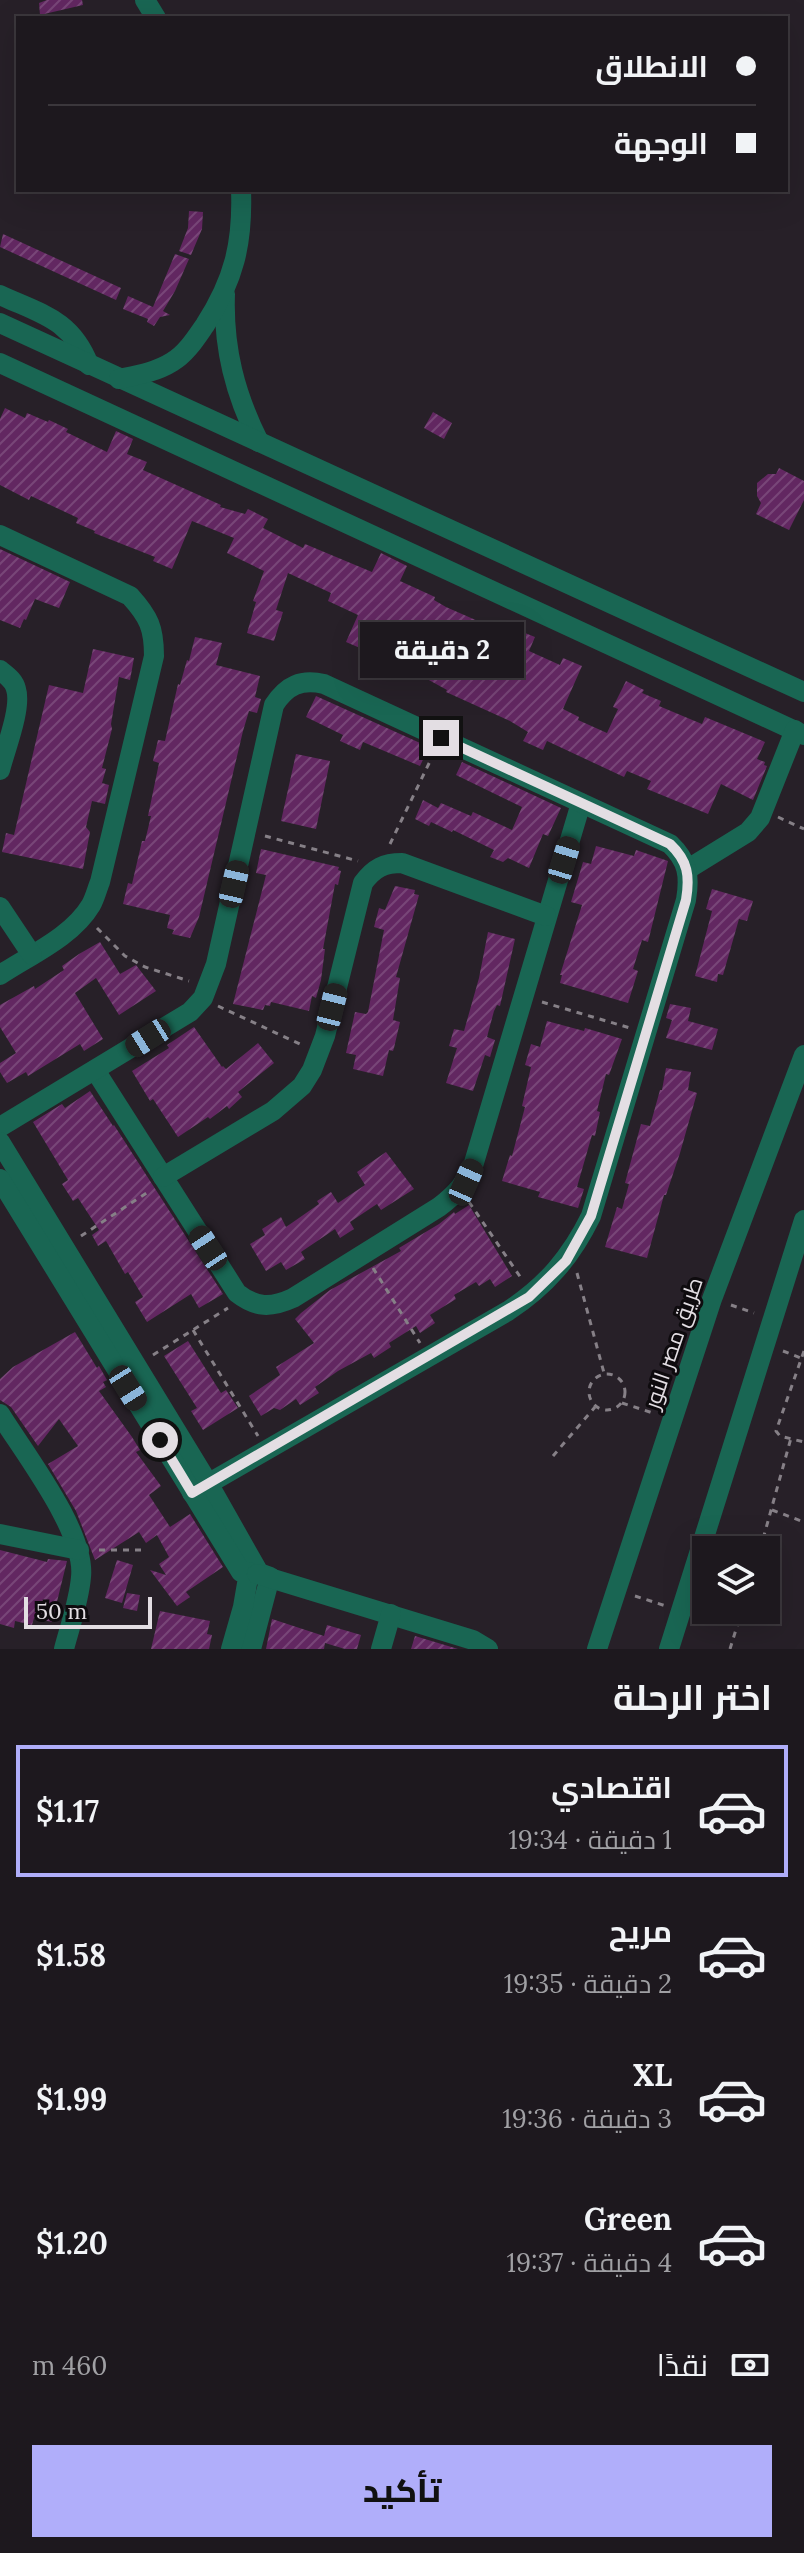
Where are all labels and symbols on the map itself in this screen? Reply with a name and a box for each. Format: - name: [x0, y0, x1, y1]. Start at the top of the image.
- callout: 2 دقيقة: [359, 622, 523, 678]
- route end: [423, 720, 459, 756]
- car: [546, 834, 582, 886]
- car: [217, 858, 251, 910]
- car: [315, 981, 349, 1033]
- car: [121, 1015, 175, 1061]
- car: [445, 1155, 487, 1209]
- car: [185, 1221, 231, 1275]
- street label: طريق مصر النور: [637, 1273, 709, 1414]
- car: [105, 1361, 151, 1415]
- route start: [142, 1422, 178, 1458]
- scale bar: [24, 1593, 152, 1629]

